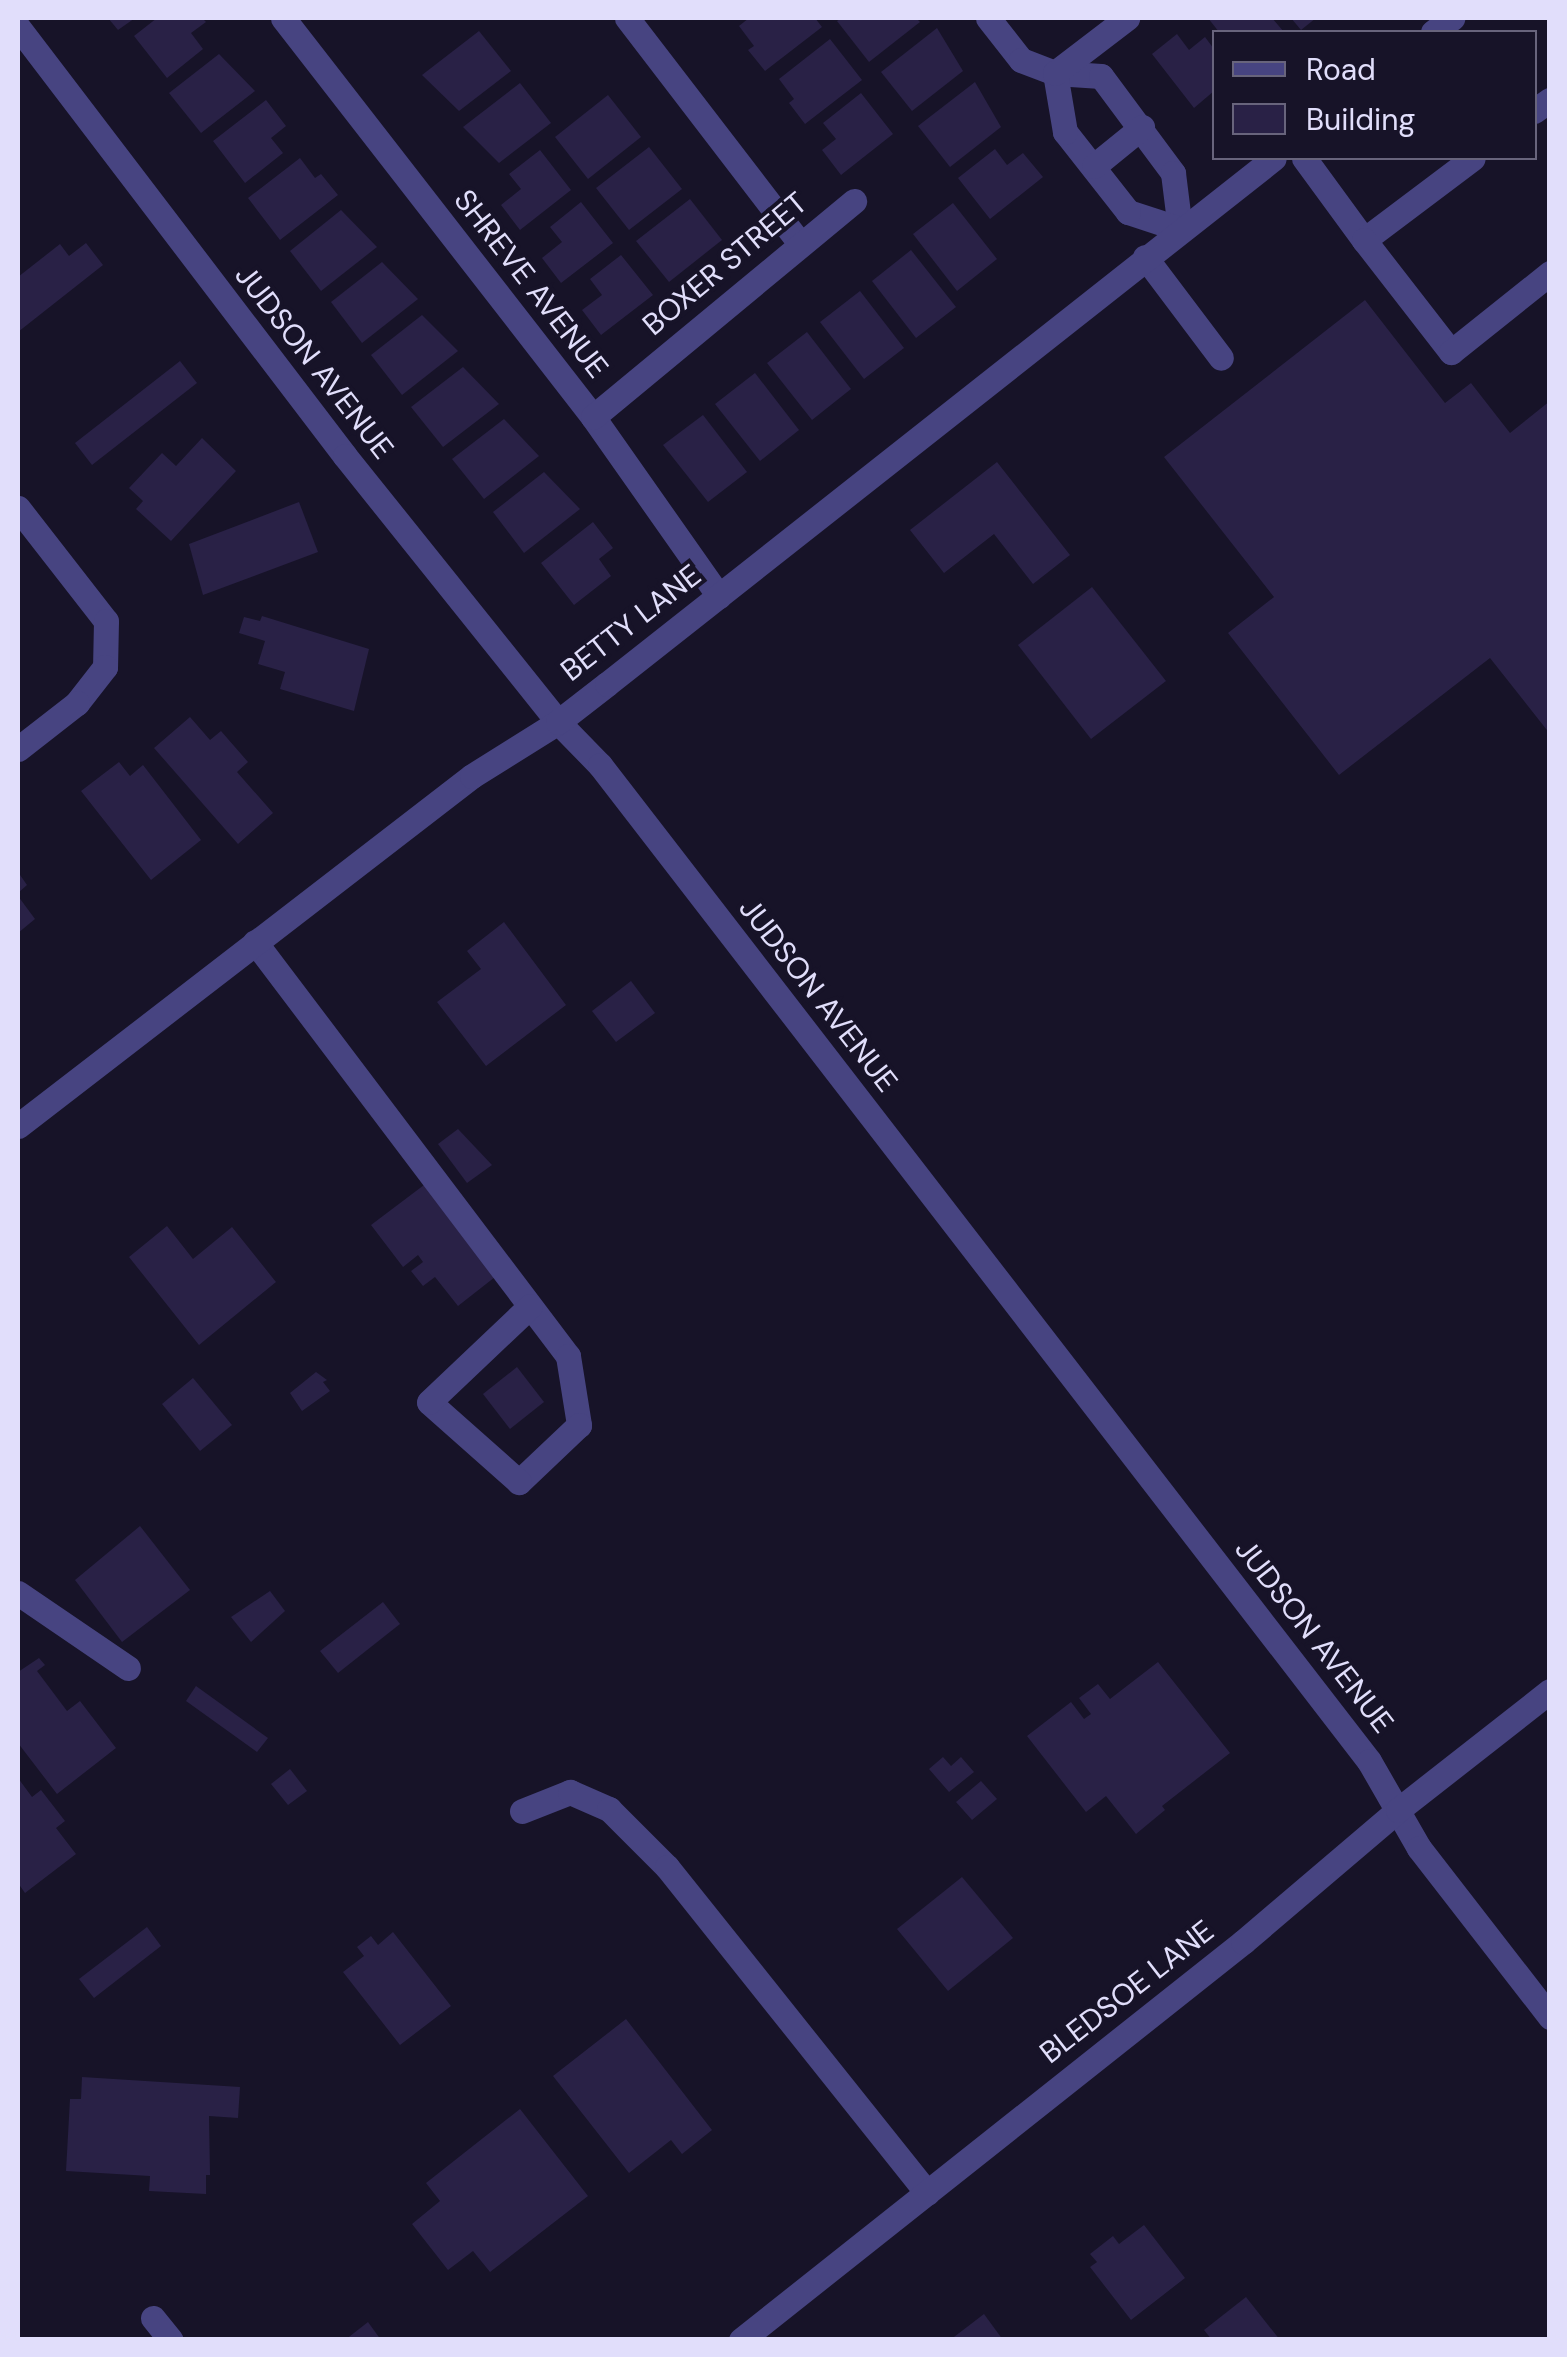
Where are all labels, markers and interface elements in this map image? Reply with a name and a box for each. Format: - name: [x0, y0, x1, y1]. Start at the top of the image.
- legend: [1212, 30, 1537, 160]
- text: Road: [1306, 50, 1376, 89]
- text: Building: [1306, 100, 1415, 139]
- street label: SHREVE AVENUE: [446, 183, 616, 385]
- street label: BOXER STREET: [636, 185, 814, 343]
- street label: JUDSON AVENUE: [227, 258, 401, 466]
- street label: BETTY LANE: [554, 557, 708, 689]
- street label: JUDSON AVENUE: [731, 891, 905, 1099]
- street label: JUDSON AVENUE: [1227, 1532, 1401, 1740]
- street label: BLEDSOE LANE: [1033, 1913, 1221, 2071]

